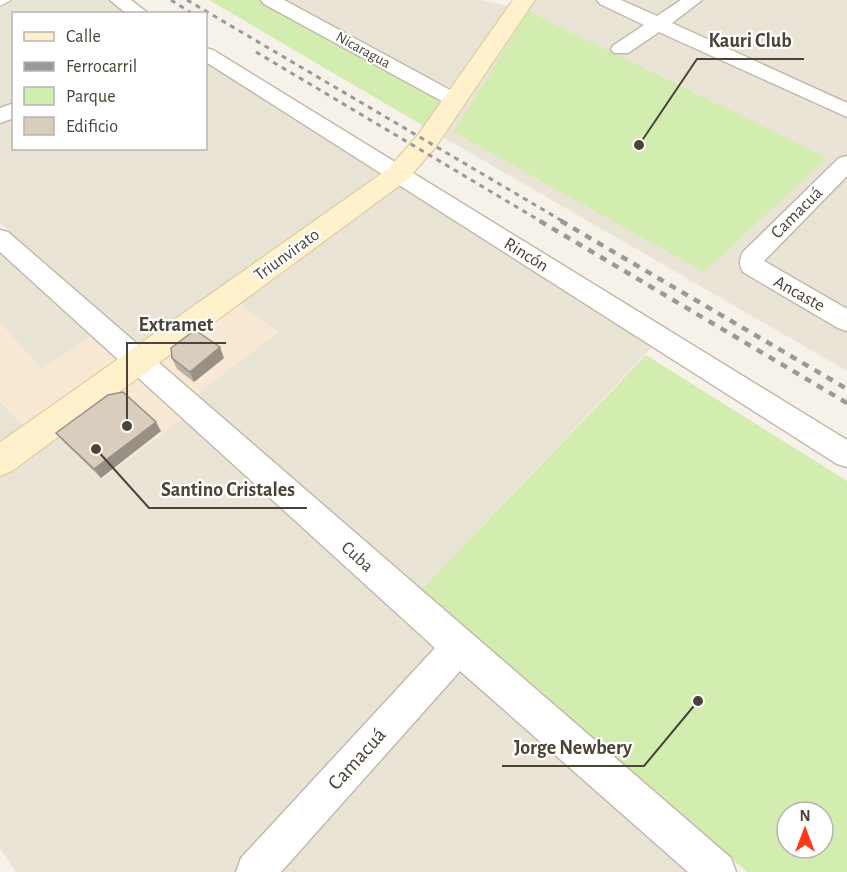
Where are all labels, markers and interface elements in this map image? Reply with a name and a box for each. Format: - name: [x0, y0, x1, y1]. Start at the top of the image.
- legend: [12, 12, 207, 150]
- callout: Kauri Club: [697, 21, 804, 59]
- text: Calle: [66, 28, 101, 46]
- street label: Nicaragua: [333, 29, 393, 71]
- text: Kauri Club: [708, 31, 792, 51]
- text: Ferrocarril: [66, 58, 137, 76]
- text: Parque: [66, 88, 115, 106]
- text: Edificio: [66, 118, 118, 136]
- street label: Camacuá: [768, 184, 826, 242]
- street label: Triunvirato: [251, 225, 323, 285]
- street label: Rincón: [501, 235, 551, 275]
- street label: Ancaste: [771, 273, 827, 315]
- callout: Extramet: [127, 305, 226, 343]
- text: Extramet: [139, 315, 214, 335]
- callout: Santino Cristales: [149, 470, 307, 508]
- text: Santino Cristales: [161, 480, 295, 500]
- street label: Cuba: [338, 538, 376, 576]
- street label: Camacuá: [324, 724, 390, 794]
- callout: Jorge Newbery: [502, 728, 644, 766]
- text: Jorge Newbery: [514, 738, 632, 758]
- north arrow: [775, 800, 835, 860]
- text: N: [799, 808, 811, 824]

